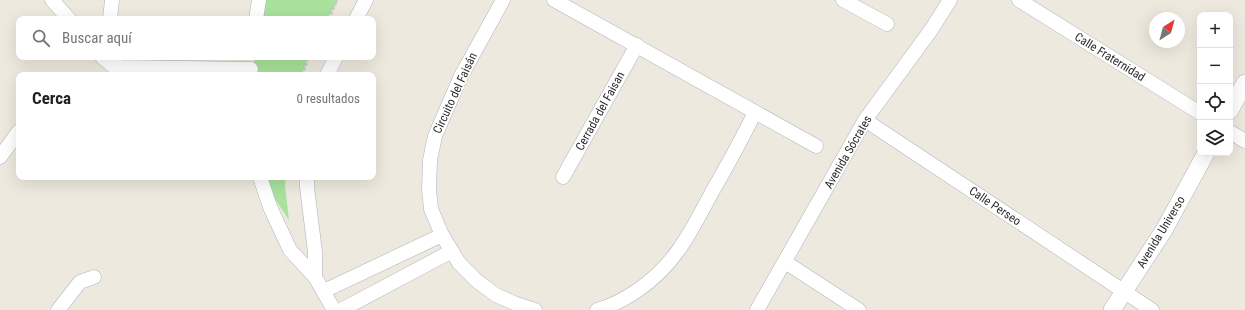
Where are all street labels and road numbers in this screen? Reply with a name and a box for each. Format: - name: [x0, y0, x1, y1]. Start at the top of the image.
- street label: Calle Fraternidad: [1072, 30, 1148, 84]
- street label: Circuito del Faisán: [430, 50, 480, 136]
- street label: Cerrada del Faisan: [573, 69, 628, 153]
- street label: Avenida Sócrates: [821, 113, 875, 191]
- street label: Calle Perseo: [966, 184, 1024, 228]
- street label: Avenida Universo: [1134, 193, 1188, 271]

